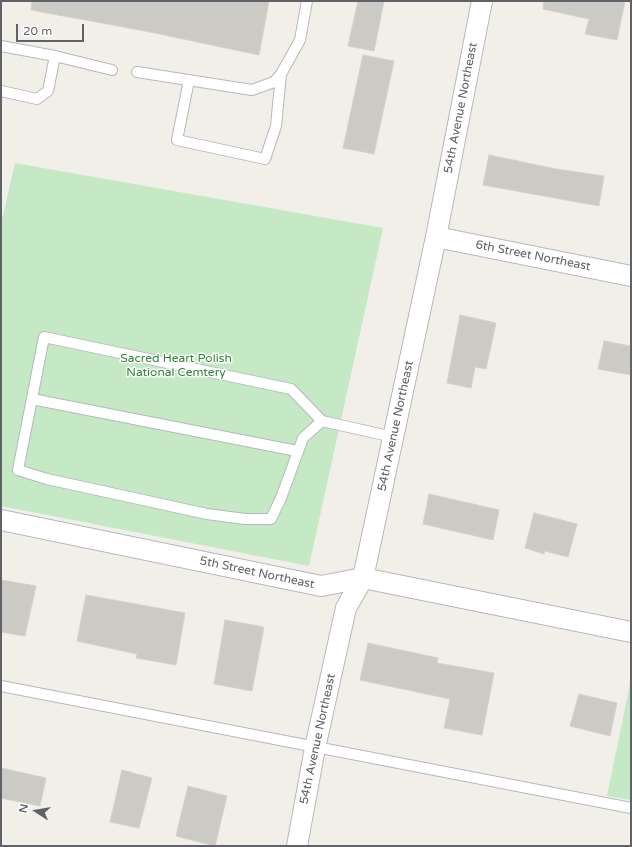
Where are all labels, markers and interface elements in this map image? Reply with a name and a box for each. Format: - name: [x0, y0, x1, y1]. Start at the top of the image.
- scale bar: [18, 16, 86, 42]
- text: 20 m: [23, 24, 52, 38]
- street label: 54th Avenue Northeast: [441, 41, 481, 175]
- street label: 6th Street Northeast: [474, 238, 592, 274]
- park label: Sacred Heart Polish National Cemtery: [120, 352, 232, 380]
- street label: 54th Avenue Northeast: [375, 359, 417, 493]
- street label: 5th Street Northeast: [198, 554, 316, 592]
- street label: 54th Avenue Northeast: [297, 672, 339, 806]
- north arrow: [16, 791, 56, 831]
- text: N: [16, 803, 31, 814]

